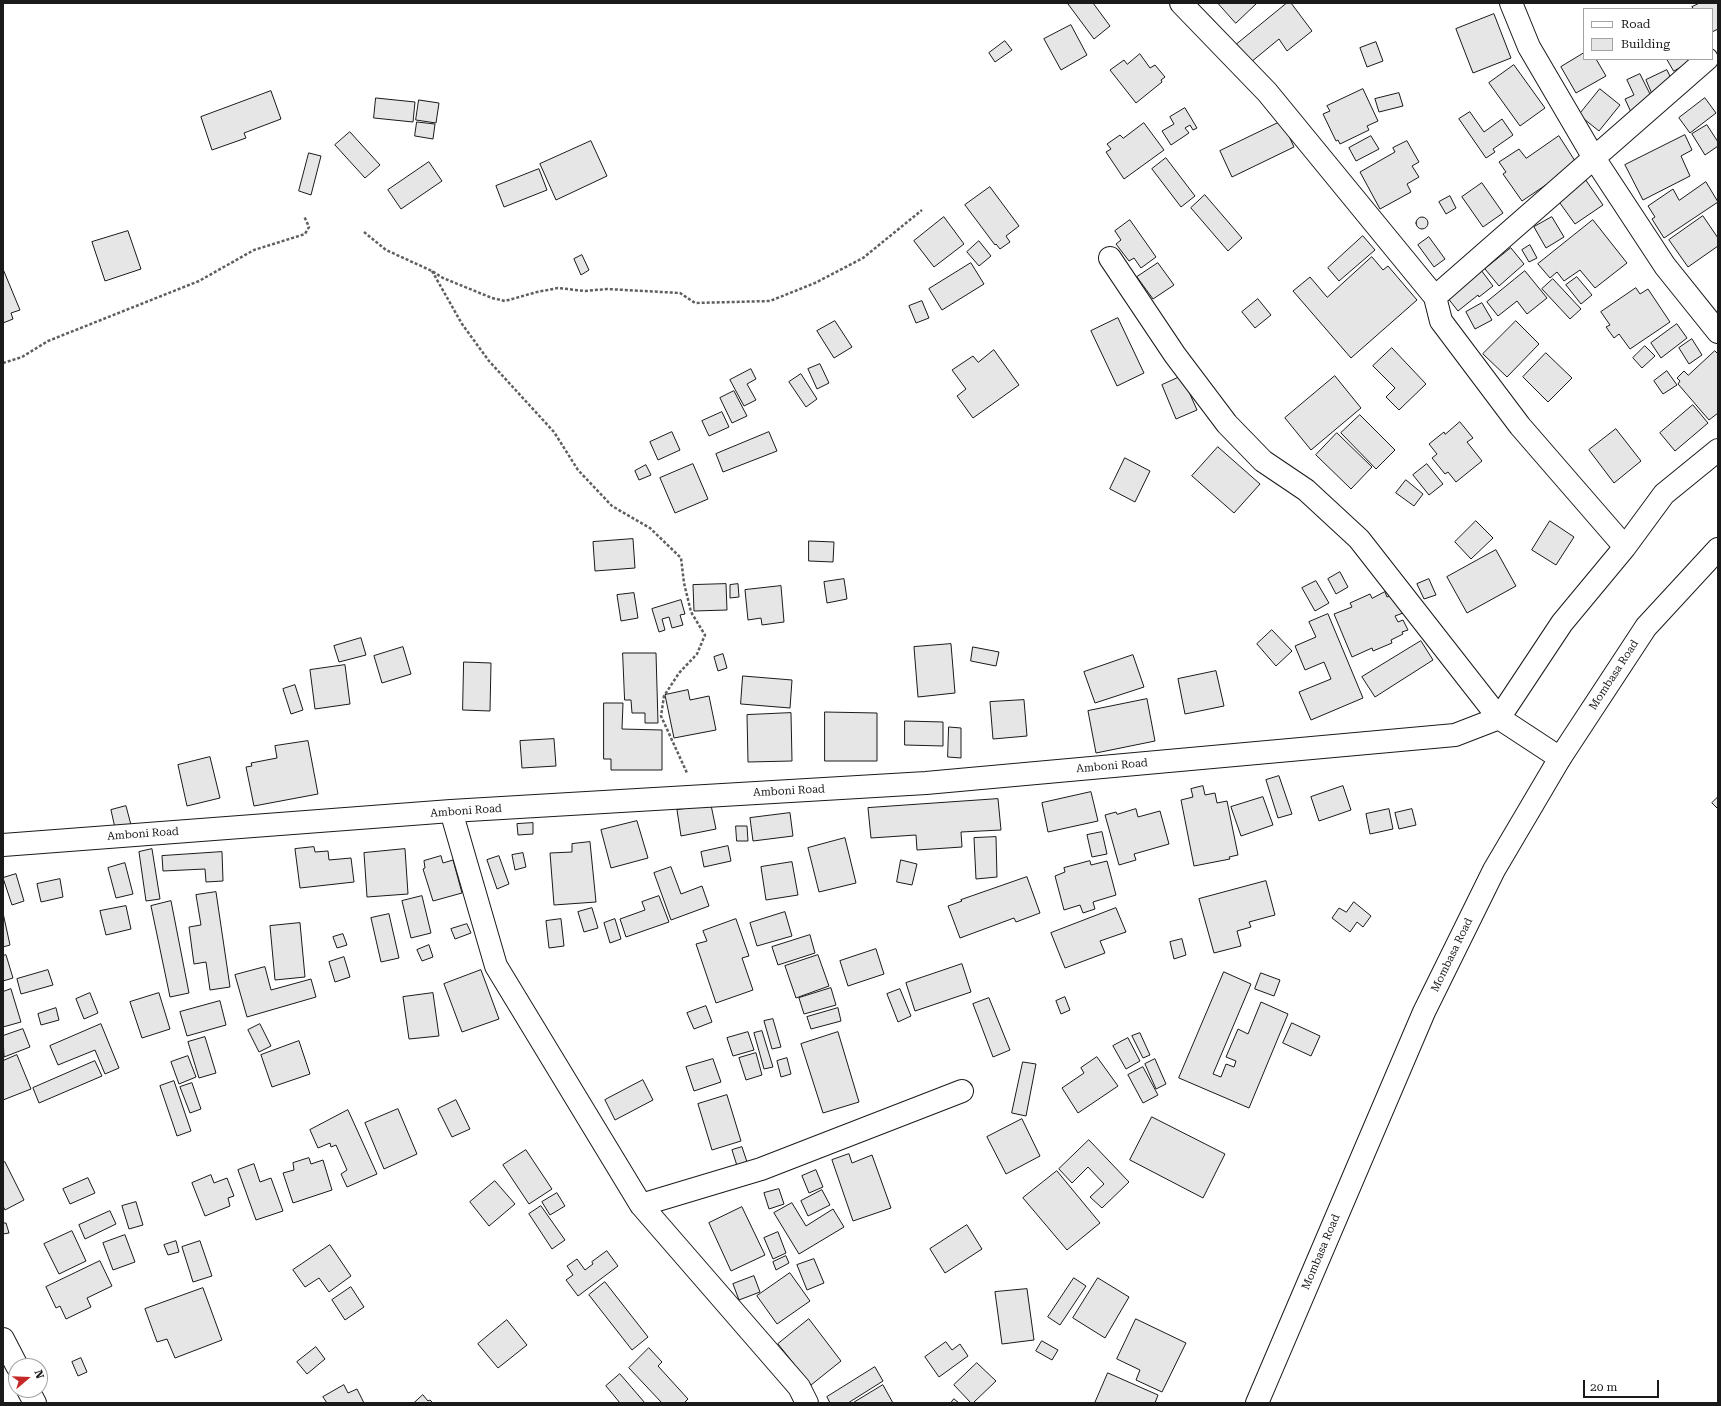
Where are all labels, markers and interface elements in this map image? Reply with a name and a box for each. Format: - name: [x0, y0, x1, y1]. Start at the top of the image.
- legend: [1583, 8, 1713, 60]
- text: Road: [1621, 17, 1650, 31]
- text: Building: [1621, 37, 1670, 51]
- street label: Mombasa Road: [1586, 637, 1642, 713]
- street label: Amboni Road: [1076, 756, 1148, 776]
- street label: Amboni Road: [753, 783, 825, 799]
- street label: Amboni Road: [430, 802, 502, 820]
- street label: Amboni Road: [107, 825, 179, 843]
- street label: Mombasa Road: [1428, 916, 1476, 994]
- street label: Mombasa Road: [1299, 1212, 1343, 1292]
- north arrow: [8, 1358, 48, 1398]
- text: N: [31, 1368, 46, 1380]
- scale bar: [1585, 1372, 1661, 1398]
- text: 20 m: [1590, 1380, 1617, 1394]

